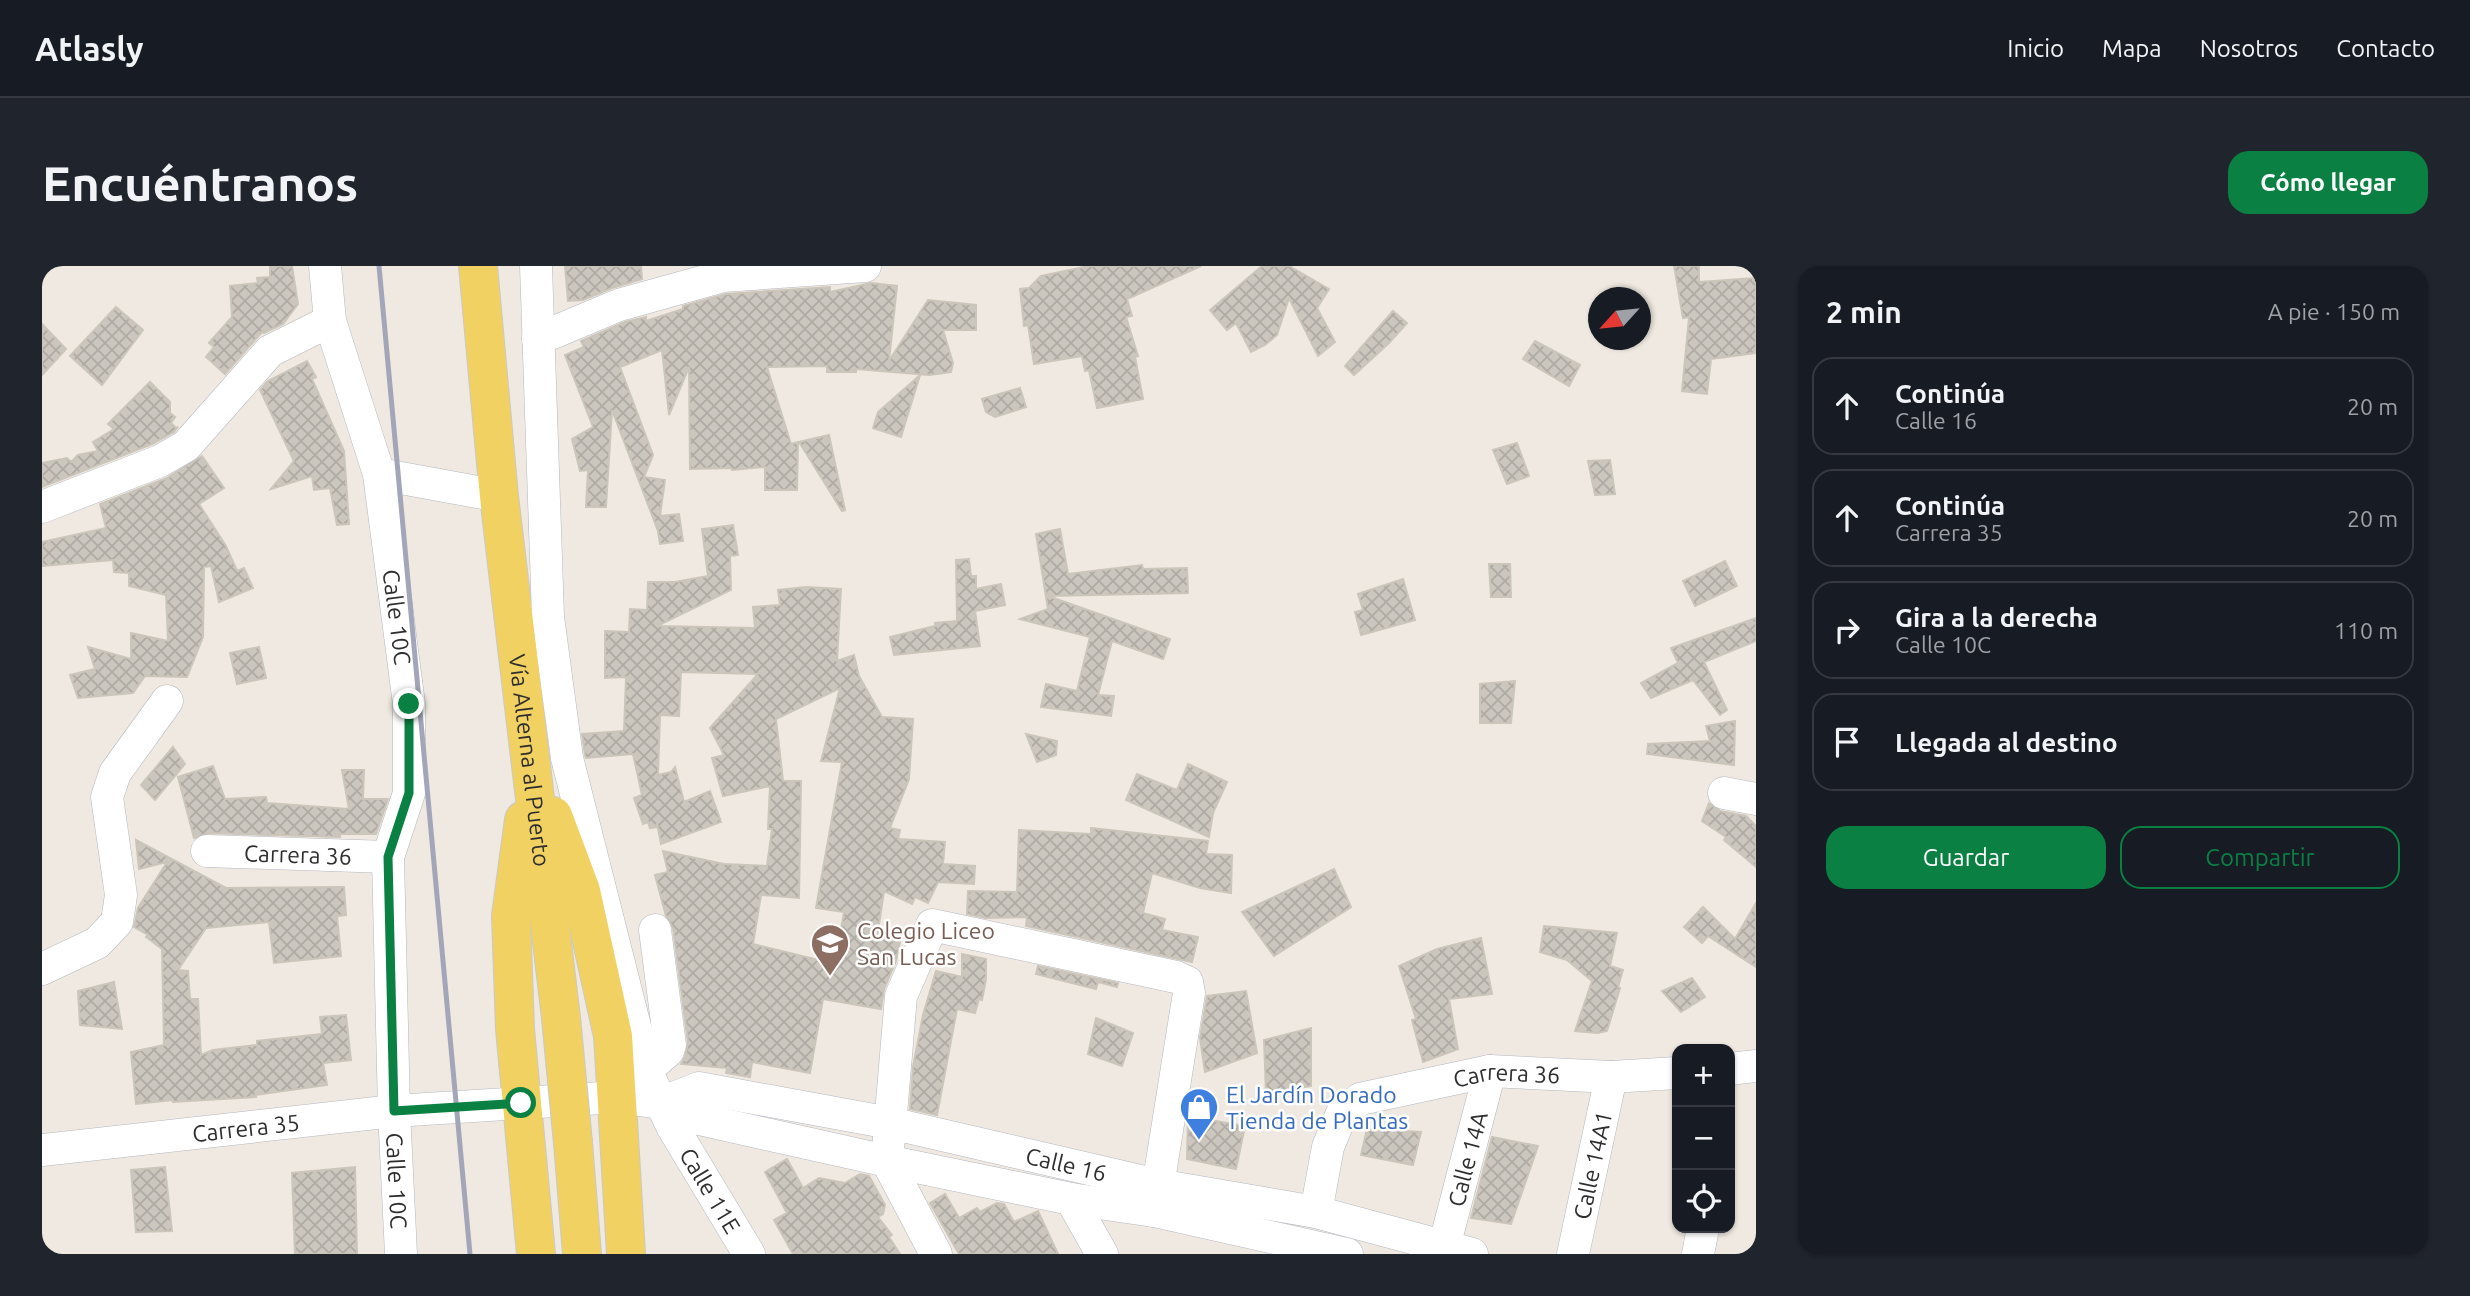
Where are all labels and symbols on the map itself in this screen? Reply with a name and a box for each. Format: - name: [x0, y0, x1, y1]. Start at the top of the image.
- north arrow: [1588, 287, 1651, 350]
- street label: Calle 10C: [379, 568, 416, 666]
- street label: Vía Alterna al Puerto: [505, 653, 555, 868]
- route end: [393, 688, 424, 719]
- street label: Carrera 36: [244, 840, 352, 868]
- place label: Colegio Liceo San Lucas: [857, 918, 995, 969]
- school or university icon: Colegio Liceo San Lucas: [809, 922, 851, 977]
- street label: Carrera 36: [1451, 1058, 1561, 1091]
- place label: El Jardín Dorado Tienda de Plantas: [1226, 1082, 1408, 1133]
- shop icon: El Jardín Dorado Tienda de Plantas: [1178, 1086, 1220, 1141]
- route start: [505, 1087, 536, 1118]
- street label: Carrera 35: [191, 1109, 301, 1146]
- street label: Calle 14A: [1443, 1109, 1491, 1209]
- street label: Calle 14A1: [1568, 1109, 1616, 1221]
- street label: Calle 10C: [383, 1132, 412, 1229]
- street label: Calle 16: [1024, 1142, 1109, 1185]
- street label: Calle 11E: [675, 1143, 746, 1237]

